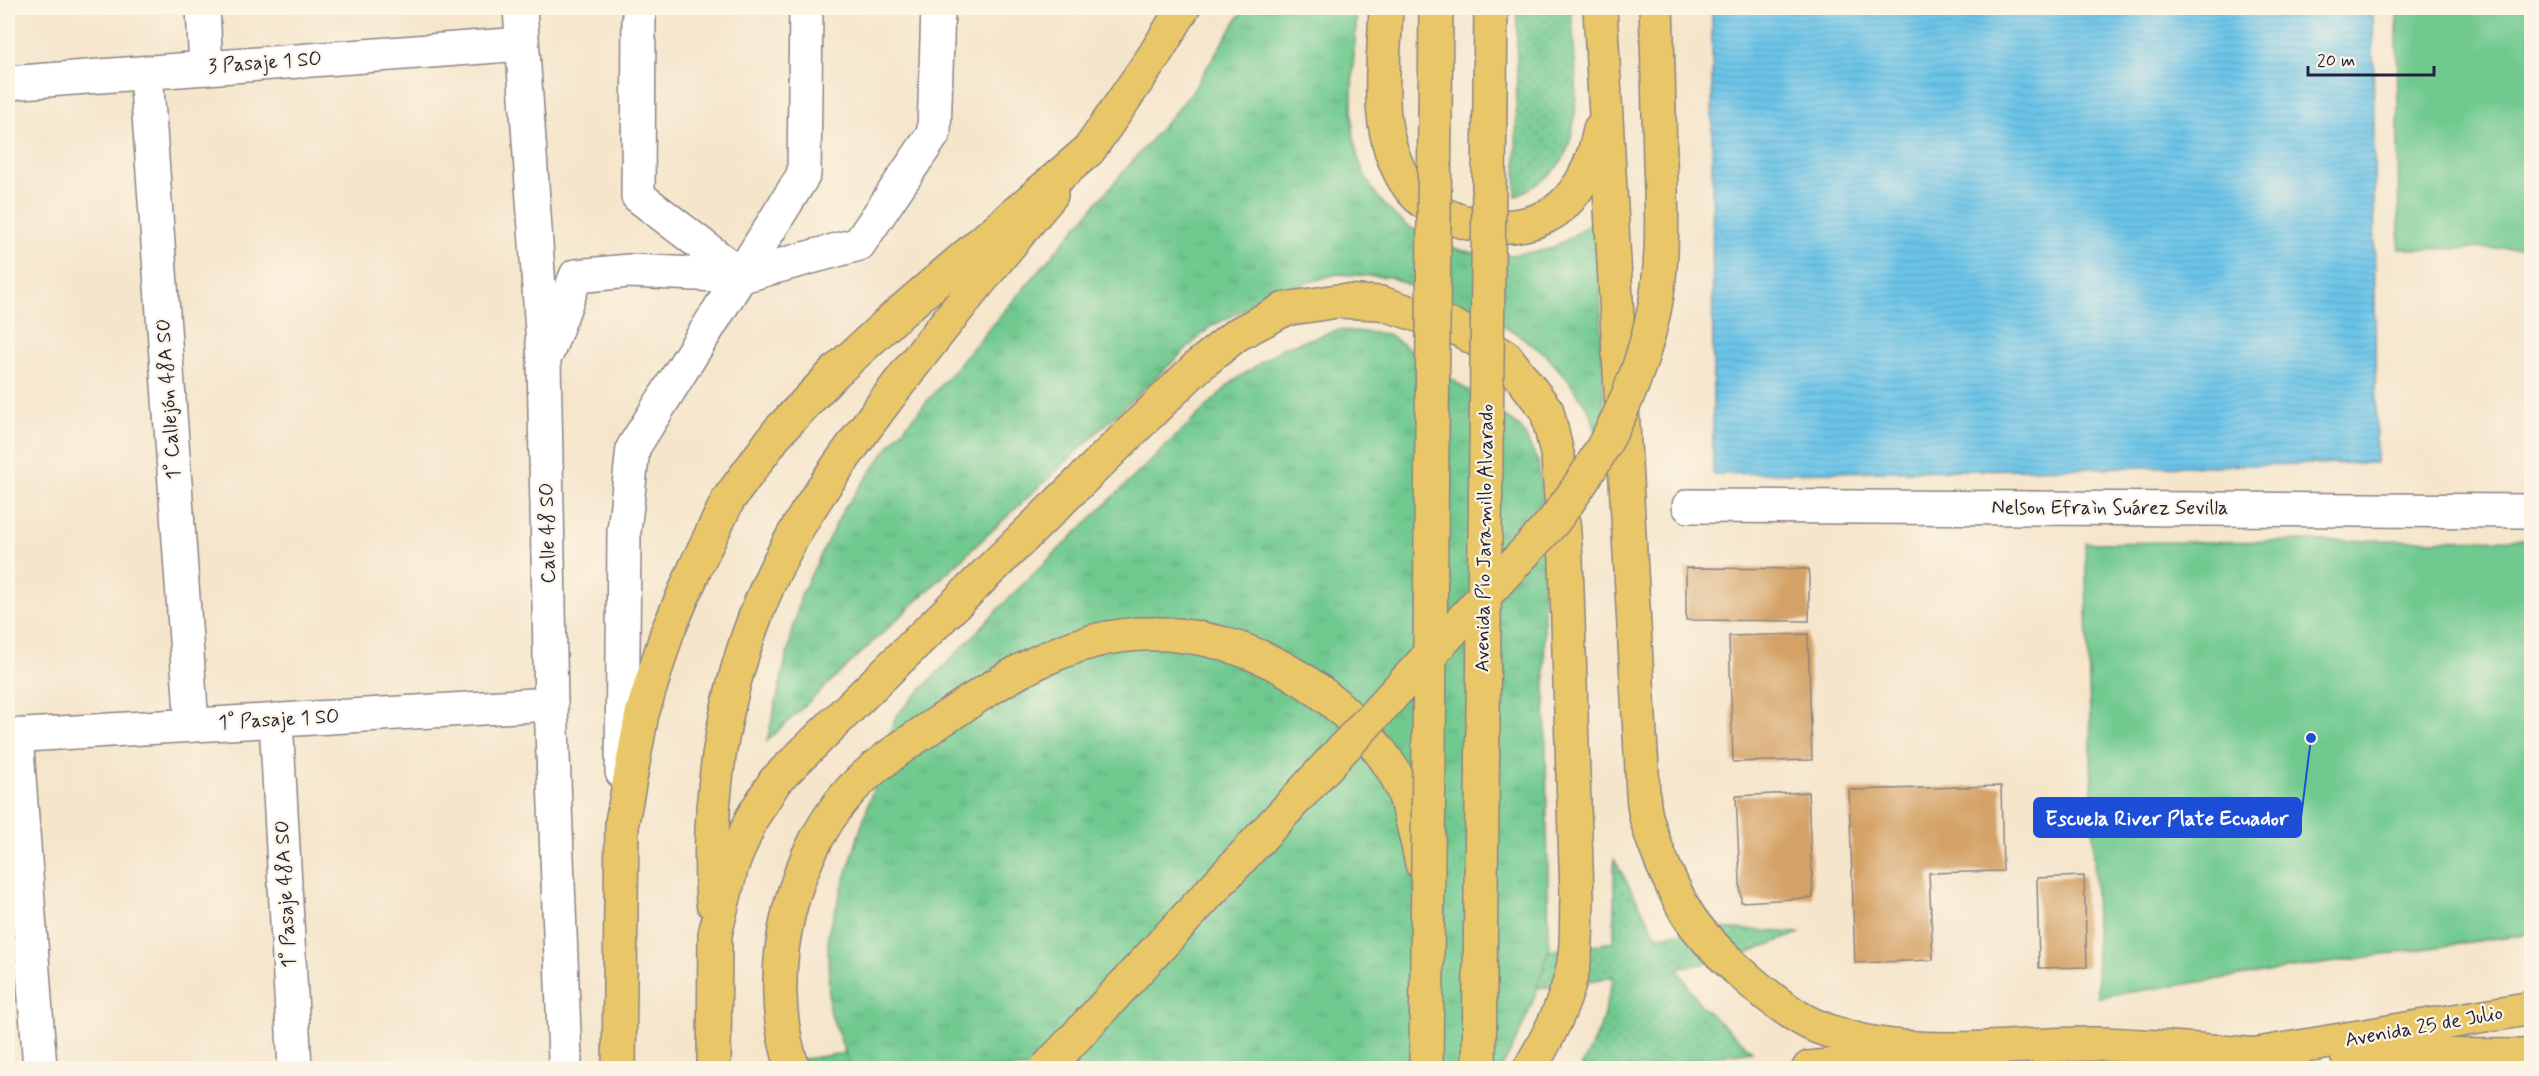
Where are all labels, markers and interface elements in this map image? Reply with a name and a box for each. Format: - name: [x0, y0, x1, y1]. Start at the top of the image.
- scale bar: [2308, 39, 2434, 77]
- street label: 3 Pasaje 1 SO: [207, 46, 323, 80]
- text: 20 m: [2317, 49, 2355, 73]
- street label: 1° Callejón 48A SO: [150, 318, 188, 480]
- street label: Avenida Pío Jaramillo Alvarado: [1469, 404, 1501, 672]
- street label: Calle 48 SO: [534, 482, 562, 584]
- street label: Nelson Efraìn Suárez Sevilla: [1992, 495, 2228, 522]
- street label: 1° Pasaje 1 SO: [218, 703, 340, 737]
- callout: Escuela River Plate Ecuador: [2034, 798, 2301, 837]
- text: Escuela River Plate Ecuador: [2045, 805, 2290, 833]
- street label: 1° Pasaje 48A SO: [269, 820, 303, 968]
- street label: Avenida 25 de Julio: [2343, 1000, 2505, 1054]

